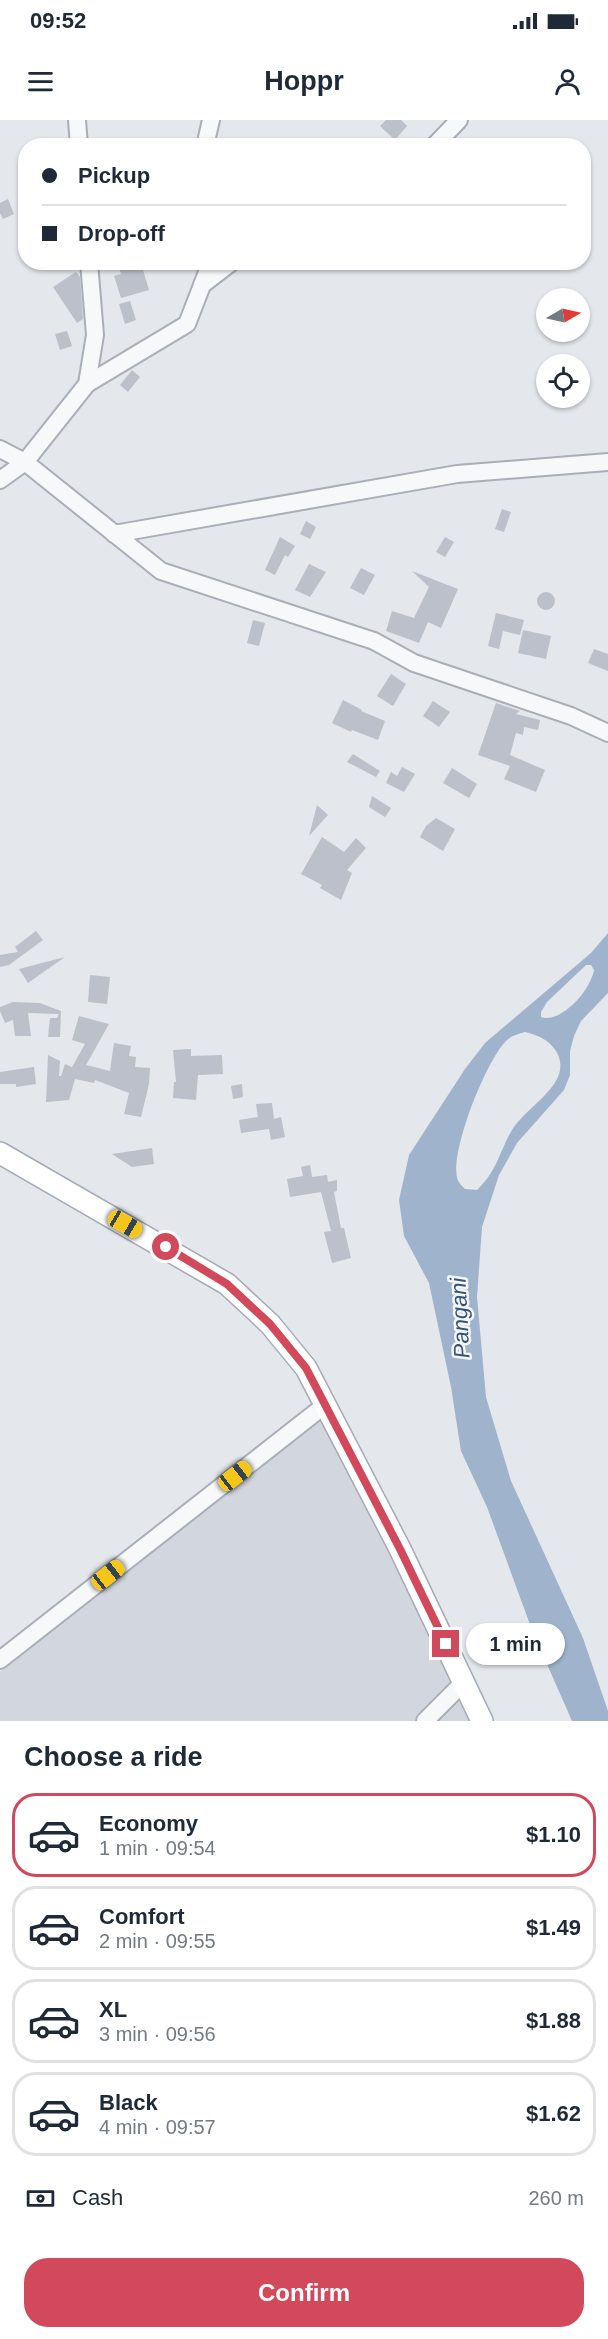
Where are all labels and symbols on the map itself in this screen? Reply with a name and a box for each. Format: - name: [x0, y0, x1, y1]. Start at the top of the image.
- north arrow: [536, 288, 590, 342]
- car: [105, 1207, 145, 1241]
- route start: [152, 1233, 179, 1260]
- water label: Pangani: [445, 1276, 475, 1359]
- car: [215, 1458, 255, 1494]
- car: [88, 1557, 128, 1593]
- callout: 1 min: [467, 1623, 566, 1665]
- route end: [432, 1630, 459, 1657]

